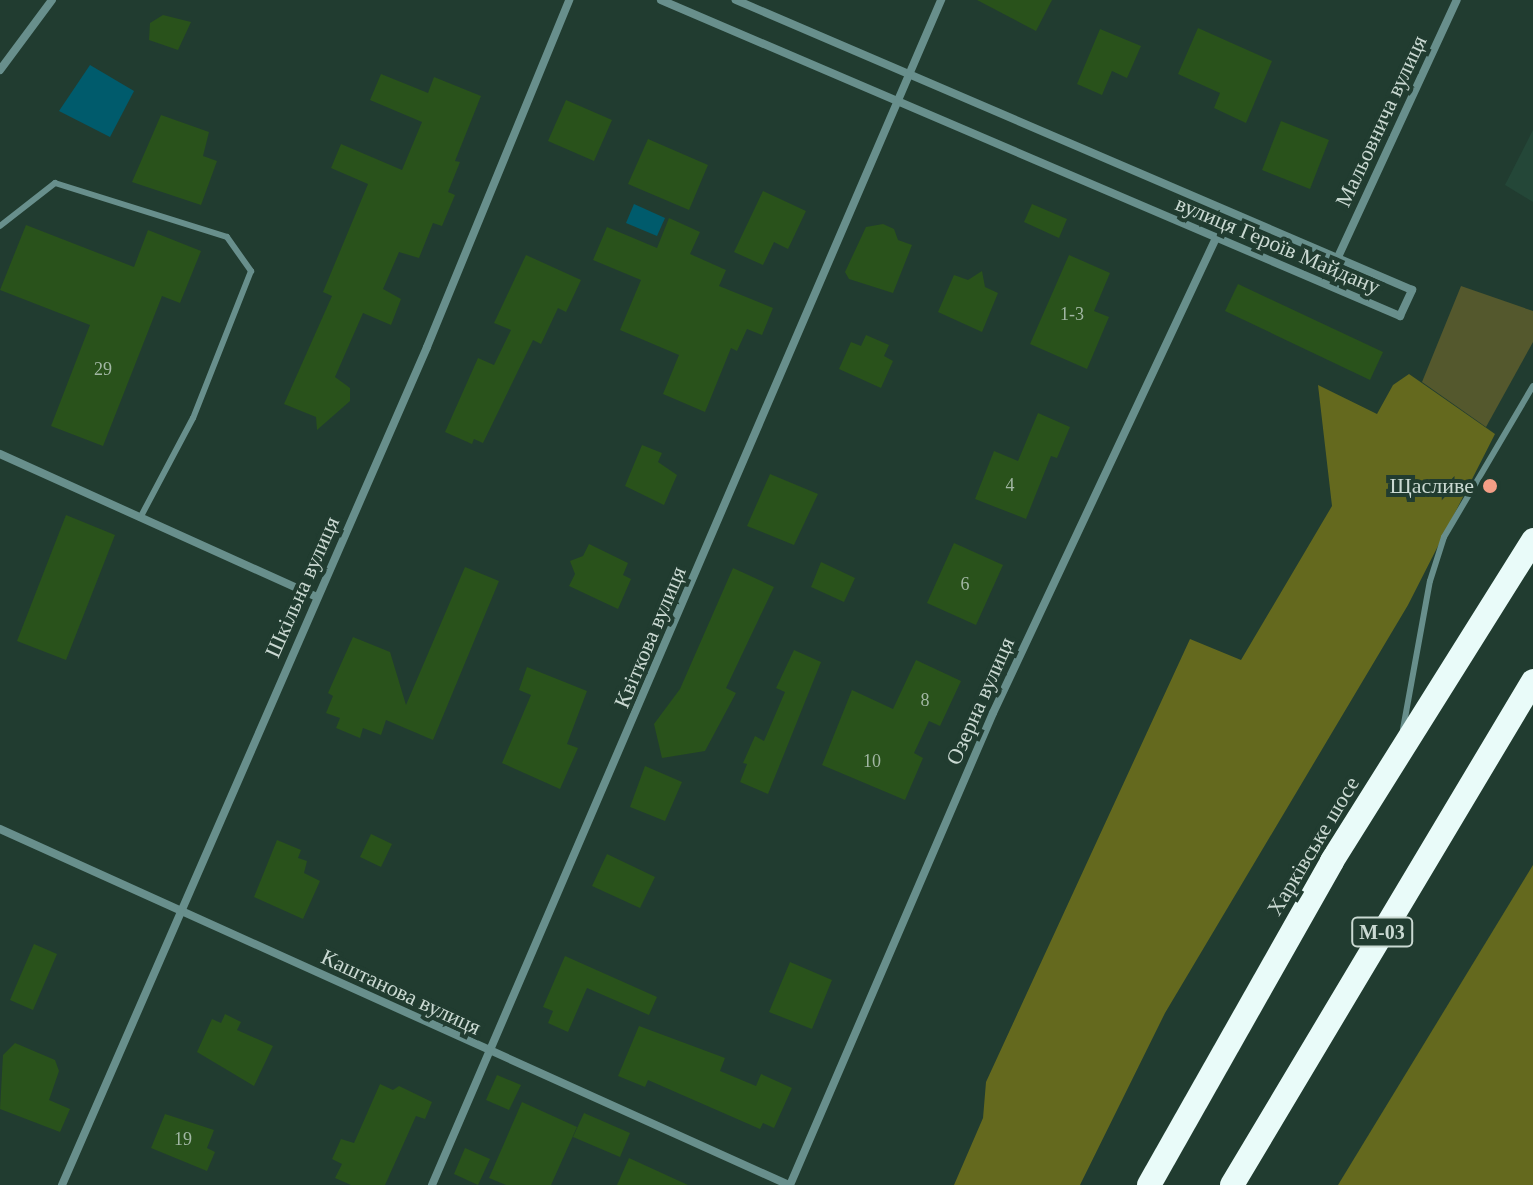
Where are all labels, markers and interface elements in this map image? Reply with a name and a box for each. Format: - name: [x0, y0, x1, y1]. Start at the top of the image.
- street label: Мальовнича вулиця: [1330, 31, 1432, 211]
- street label: вулиця Героїв Майдану: [1172, 190, 1384, 300]
- house number: 1-3: [1060, 303, 1084, 325]
- house number: 29: [94, 358, 112, 380]
- place label: Щасливе: [1390, 473, 1474, 499]
- house number: 4: [1006, 474, 1014, 496]
- marker: Щасливе: [1481, 477, 1499, 495]
- street label: Шкільна вулиця: [259, 512, 345, 662]
- street label: Квіткова вулиця: [608, 562, 692, 712]
- house number: 6: [960, 573, 970, 595]
- street label: Озерна вулиця: [940, 633, 1020, 769]
- house number: 8: [920, 689, 930, 711]
- house number: 10: [863, 750, 881, 772]
- street label: Харківське шосе: [1261, 772, 1365, 920]
- road number: М-03: [1350, 916, 1414, 948]
- street label: Каштанова вулиця: [317, 943, 485, 1041]
- house number: 19: [174, 1128, 192, 1150]

